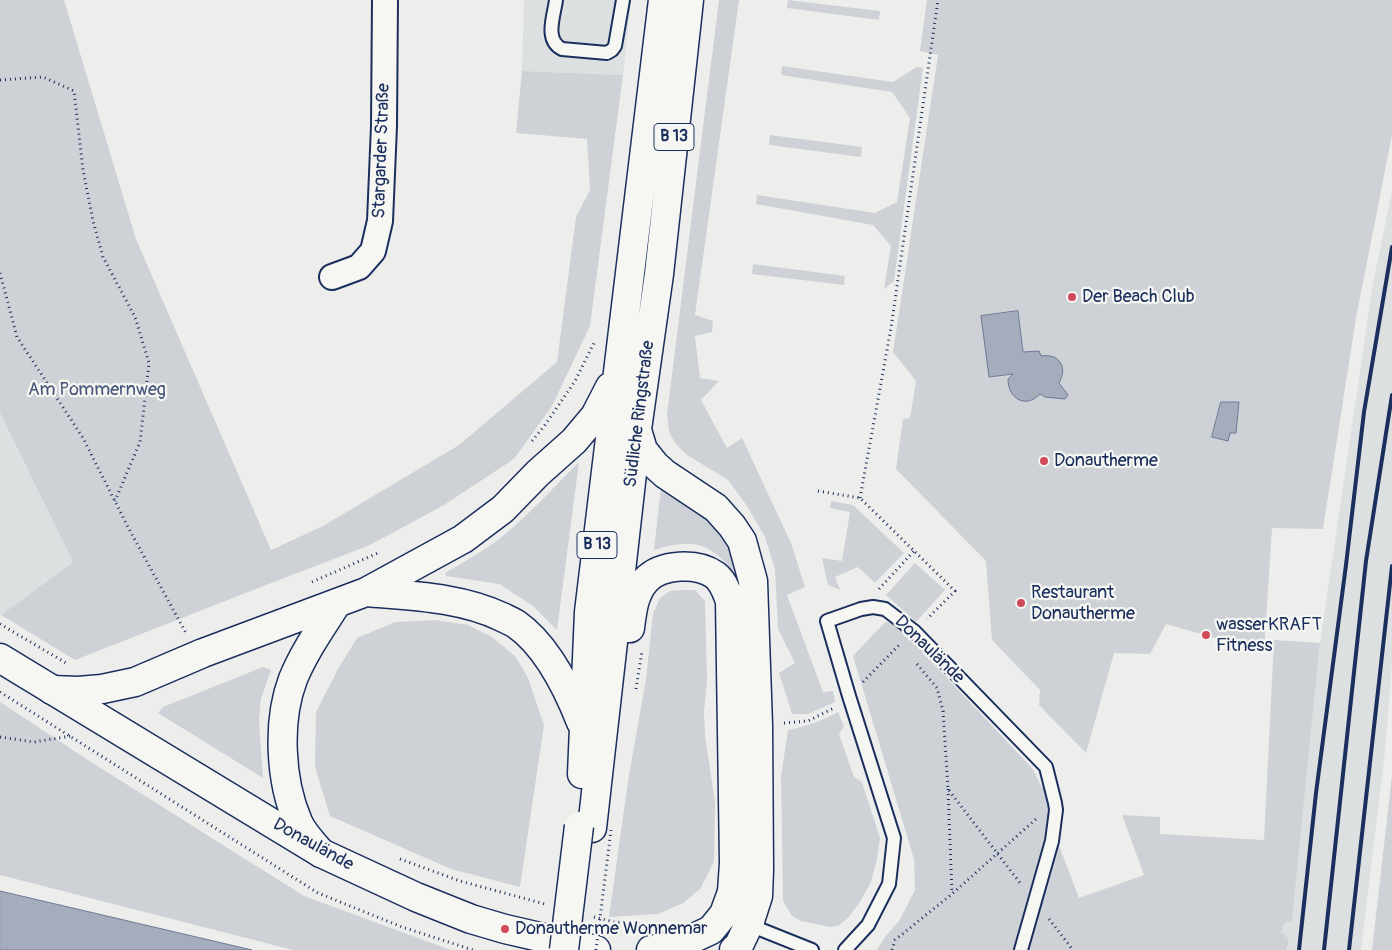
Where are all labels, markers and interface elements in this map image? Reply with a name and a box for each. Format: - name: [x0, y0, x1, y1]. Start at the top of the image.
- street label: Stargarder Straße: [369, 83, 395, 219]
- road number: B 13: [654, 124, 694, 150]
- place label: Der Beach Club: [1082, 286, 1195, 308]
- marker: Der Beach Club: [1066, 291, 1078, 303]
- street label: Südliche Ringstraße: [620, 339, 660, 489]
- park label: Am Pommernweg: [28, 379, 166, 401]
- place label: Donautherme: [1054, 450, 1158, 472]
- marker: Donautherme: [1038, 455, 1050, 467]
- road number: B 13: [577, 532, 617, 558]
- place label: Restaurant Donautherme: [1031, 582, 1135, 624]
- marker: Restaurant Donautherme: [1015, 597, 1027, 609]
- street label: Donaulände: [890, 611, 968, 689]
- place label: wasserKRAFT Fitness: [1216, 614, 1322, 656]
- marker: wasserKRAFT Fitness: [1200, 629, 1212, 641]
- street label: Donaulände: [269, 814, 357, 876]
- place label: Donautherme Wonnemar: [515, 918, 707, 940]
- marker: Donautherme Wonnemar: [499, 923, 511, 935]

